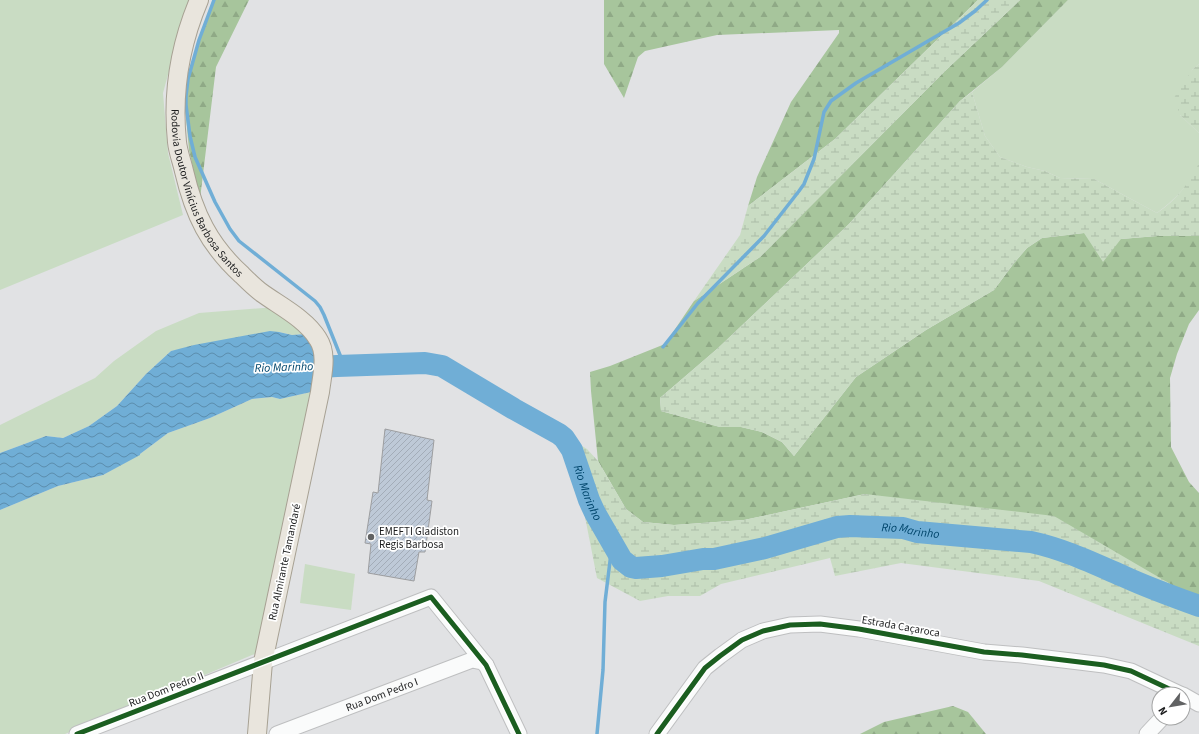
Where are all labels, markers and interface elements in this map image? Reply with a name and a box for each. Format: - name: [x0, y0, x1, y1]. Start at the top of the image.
- street label: Rodovia Doutor Vinícius Barbosa Santos: [168, 109, 247, 281]
- water label: Rio Marinho: [254, 358, 314, 377]
- water label: Rio Marinho: [569, 463, 606, 524]
- street label: Rua Almirante Tamandaré: [265, 502, 304, 622]
- water label: Rio Marinho: [881, 519, 940, 543]
- place label: EMEFTI Gladiston Regis Barbosa: [379, 524, 459, 552]
- marker: EMEFTI Gladiston Regis Barbosa: [366, 532, 376, 542]
- street label: Estrada Caçaroca: [861, 612, 941, 641]
- street label: Rua Dom Pedro II: [127, 668, 206, 711]
- street label: Rua Dom Pedro I: [344, 674, 420, 715]
- north arrow: [1151, 686, 1191, 726]
- text: N: [1155, 704, 1171, 718]

